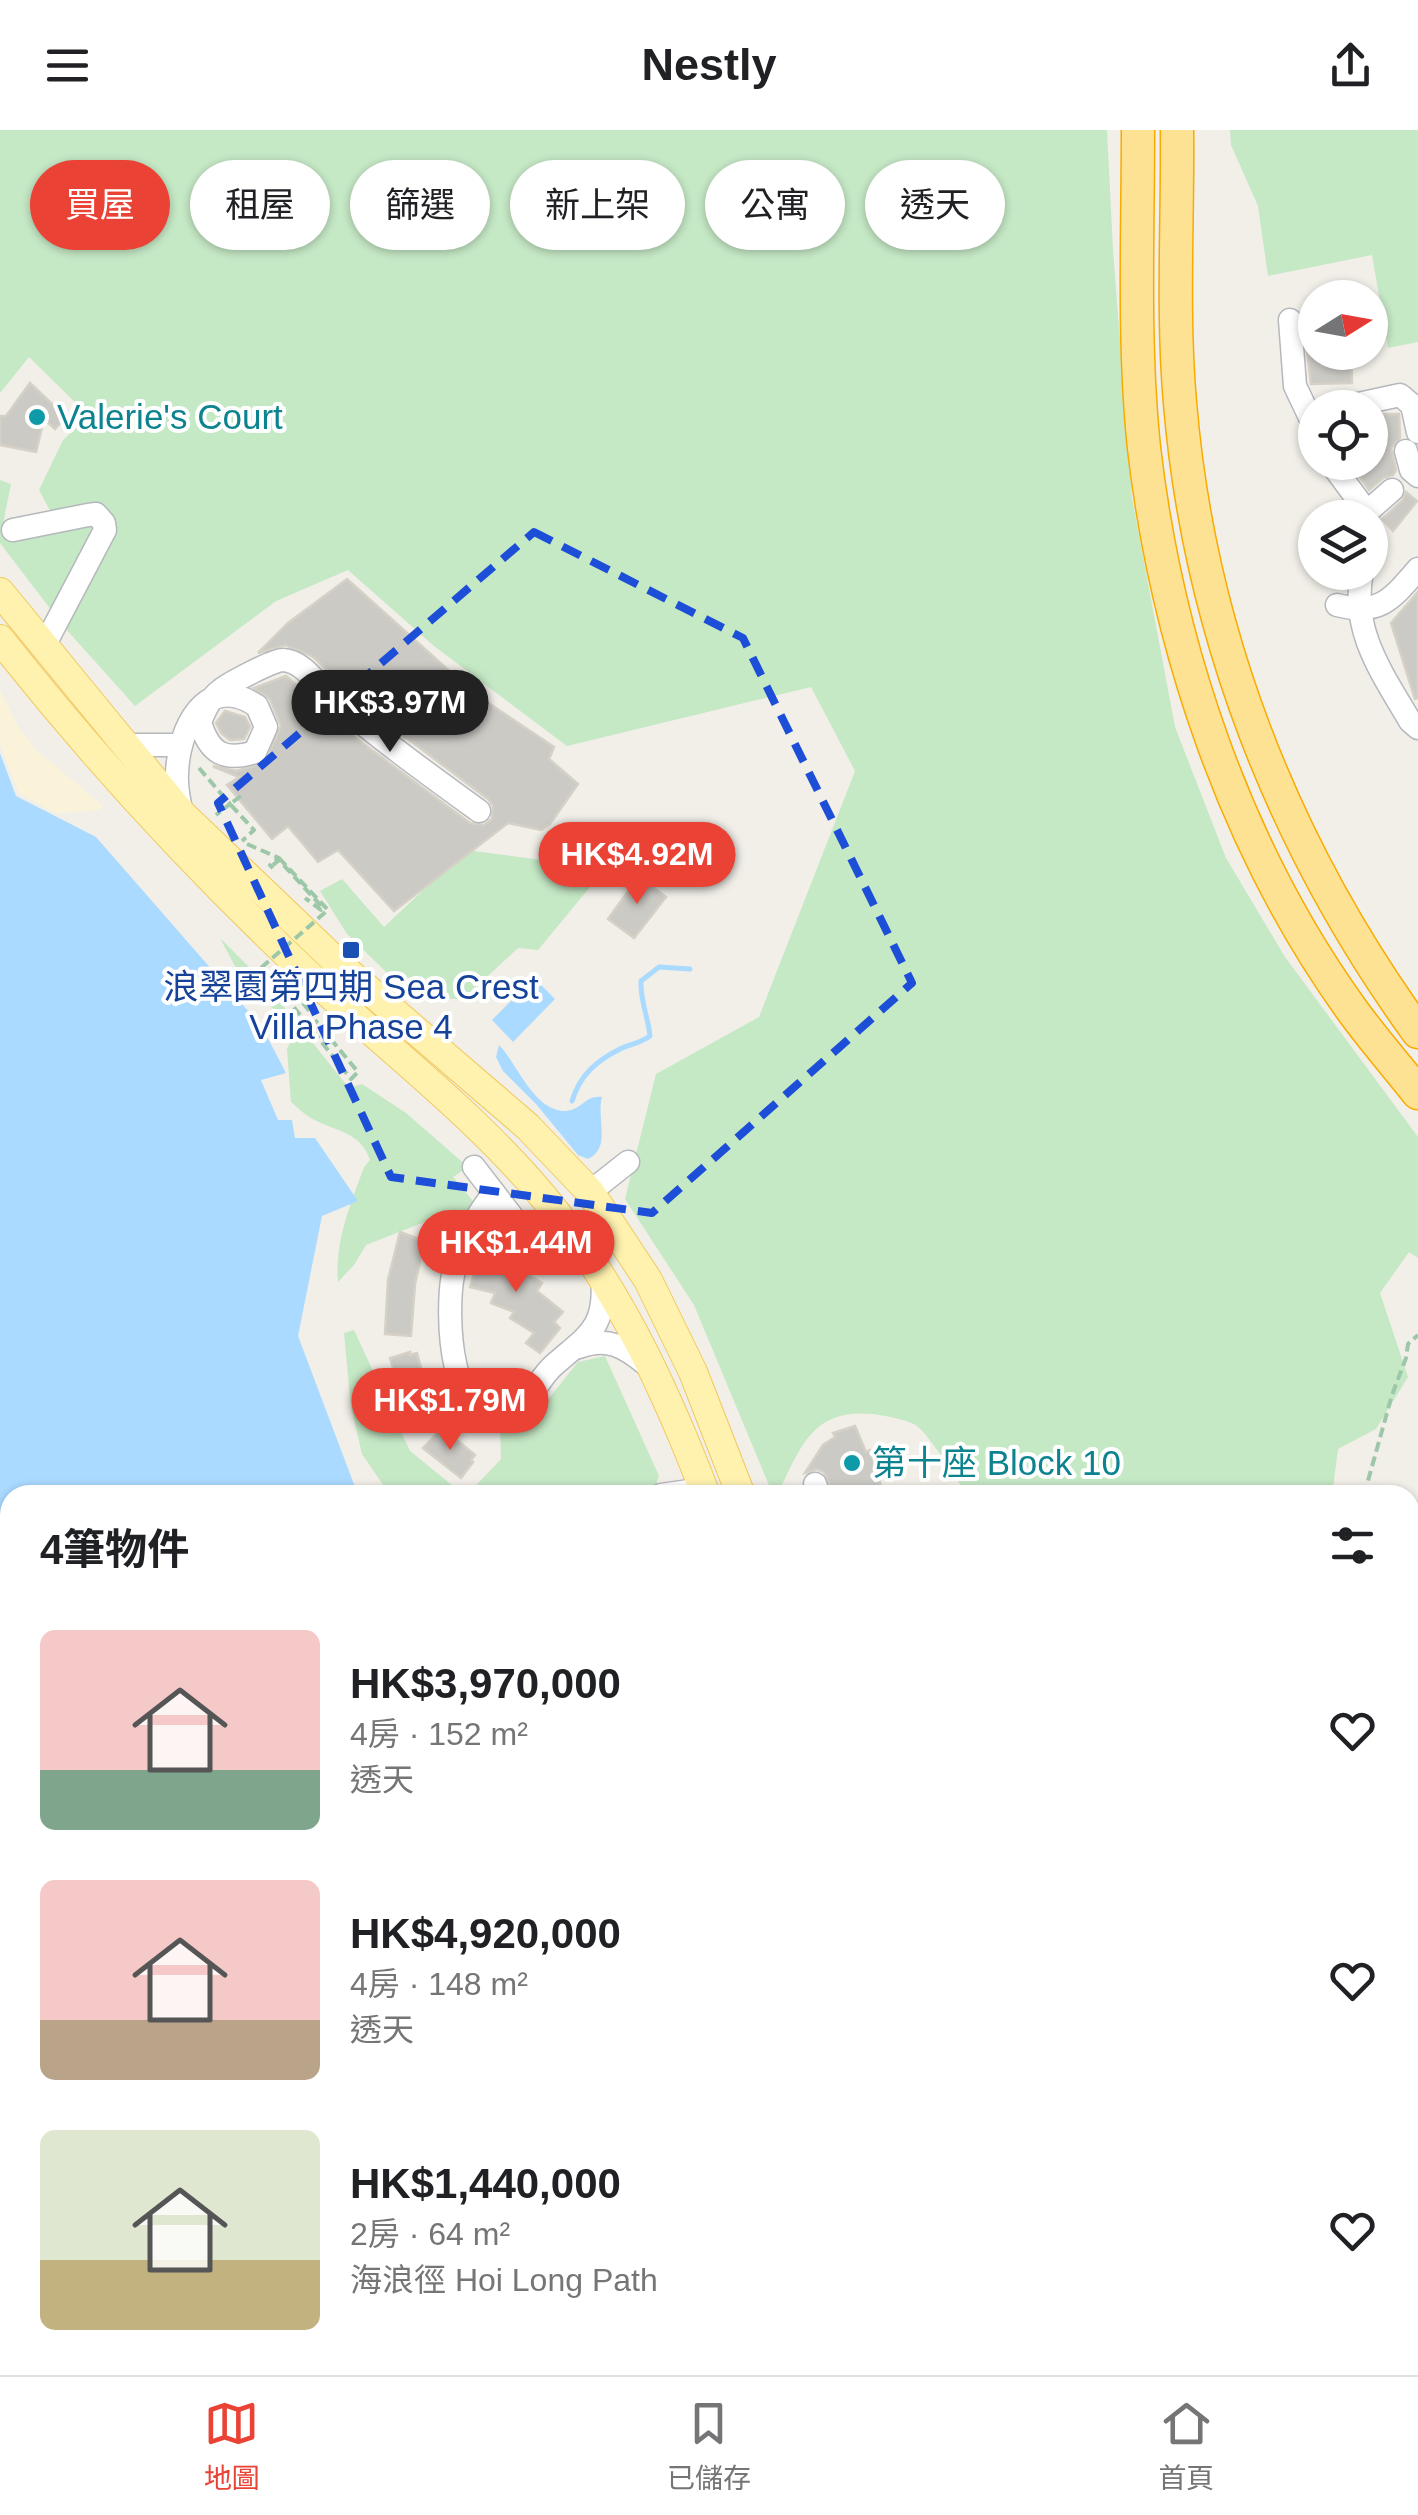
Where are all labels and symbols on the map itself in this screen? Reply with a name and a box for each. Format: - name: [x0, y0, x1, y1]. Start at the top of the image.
- north arrow: [1298, 280, 1388, 370]
- place label: Valerie's Court: [57, 397, 283, 436]
- marker: Valerie's Court: [26, 406, 48, 428]
- pin: HK$3.97M: [287, 670, 493, 755]
- pin: HK$4.92M: [534, 822, 740, 907]
- marker: 浪翠園第四期 Sea Crest Villa Phase 4: [340, 939, 362, 961]
- place label: 浪翠園第四期 Sea Crest Villa Phase 4: [163, 967, 539, 1046]
- pin: HK$1.44M: [413, 1210, 619, 1295]
- pin: HK$1.79M: [347, 1368, 553, 1453]
- place label: 第十座 Block 10: [872, 1443, 1121, 1482]
- marker: 第十座 Block 10: [841, 1452, 863, 1474]

